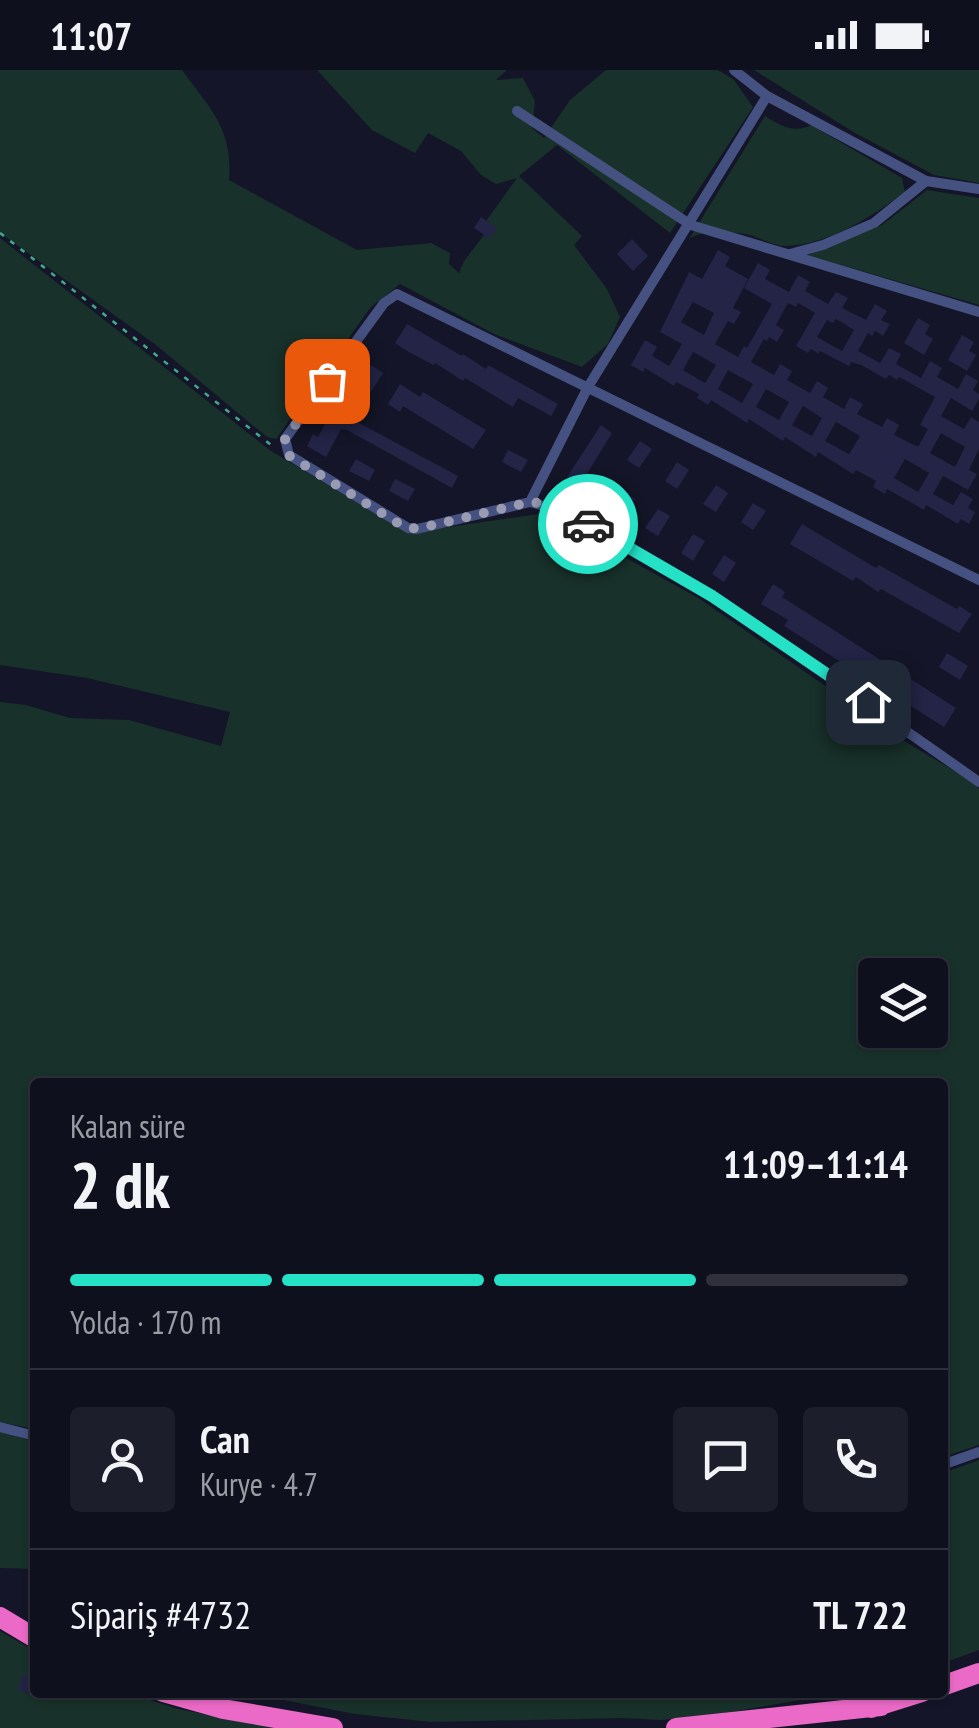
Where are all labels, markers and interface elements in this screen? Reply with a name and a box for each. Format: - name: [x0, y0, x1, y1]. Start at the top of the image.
- text: 11:07: [50, 11, 132, 60]
- pin: [285, 339, 370, 424]
- icon: bag: [300, 354, 355, 409]
- courier: [538, 474, 638, 574]
- icon: car: [561, 497, 616, 552]
- pin: [826, 660, 911, 745]
- icon: home: [841, 675, 896, 730]
- map controls: [858, 958, 948, 1048]
- button: layers: [858, 958, 948, 1048]
- text: Kalan süre: [70, 1105, 186, 1147]
- text: 11:09–11:14: [723, 1139, 908, 1188]
- text: 2 dk: [70, 1142, 170, 1226]
- text: Yolda · 170 m: [70, 1301, 221, 1343]
- button: person: [70, 1407, 175, 1512]
- button: chat: [673, 1407, 778, 1512]
- button: phone: [803, 1407, 908, 1512]
- text: Can: [200, 1414, 250, 1463]
- text: Kurye · 4.7: [200, 1463, 318, 1505]
- text: Sipariş #4732: [70, 1590, 251, 1639]
- text: TL 722: [813, 1590, 908, 1639]

